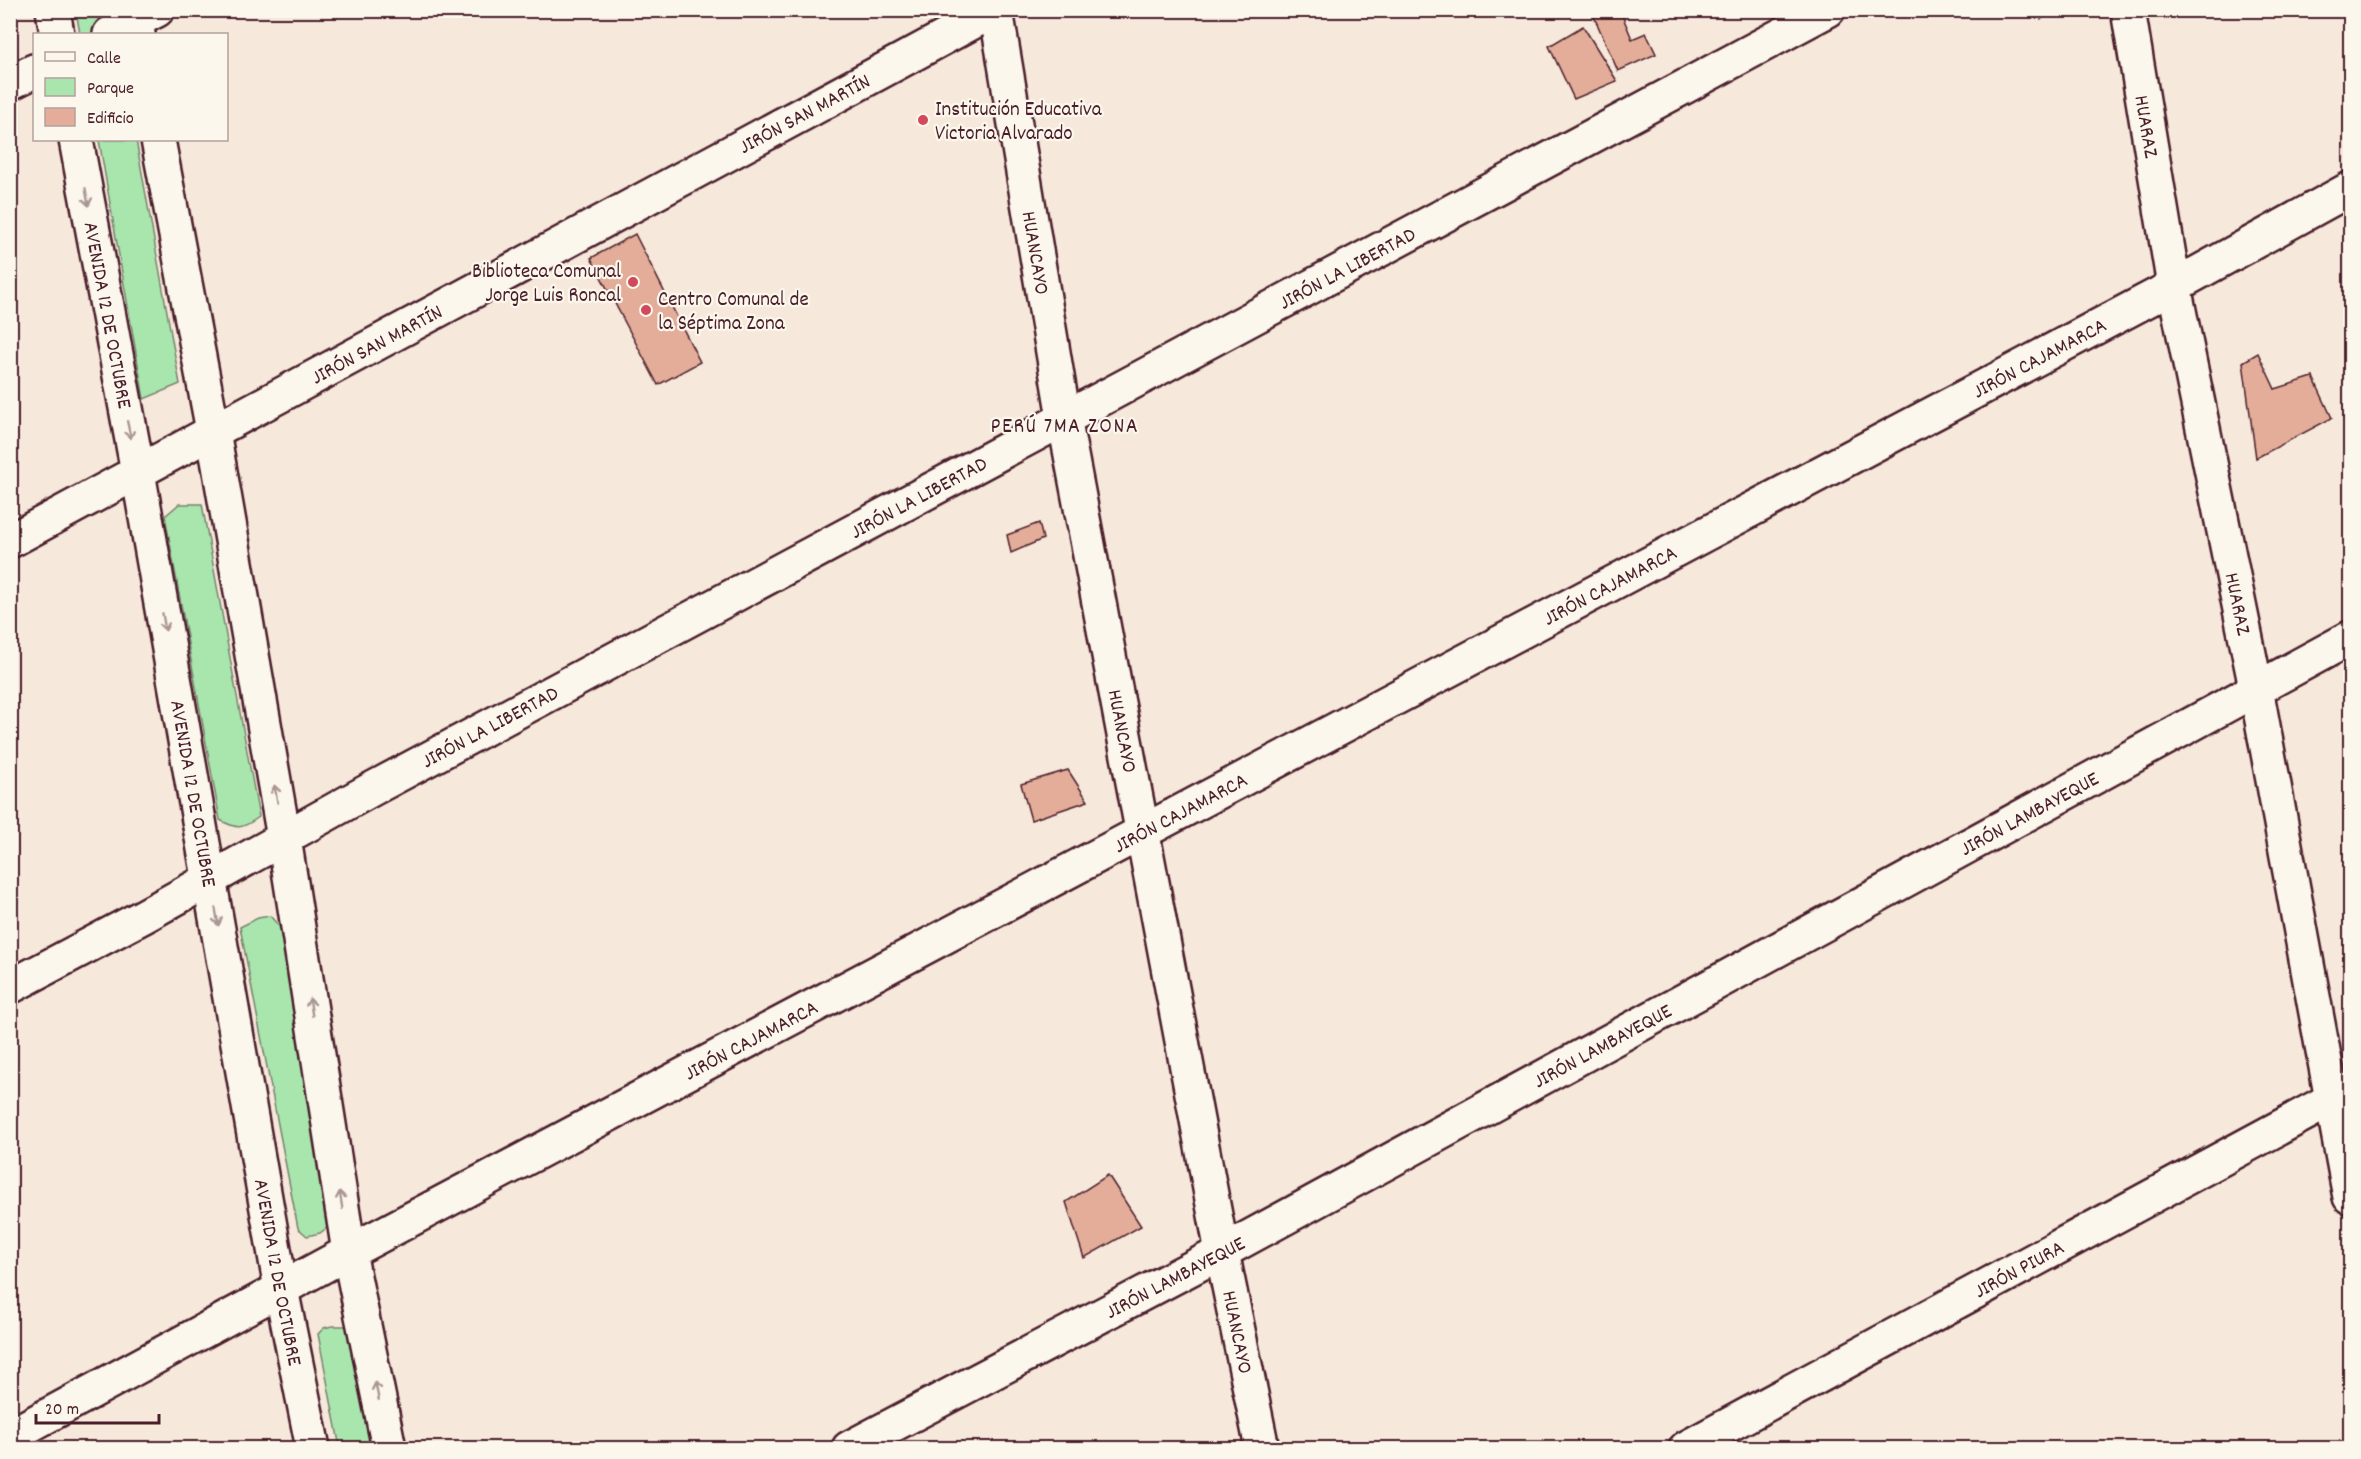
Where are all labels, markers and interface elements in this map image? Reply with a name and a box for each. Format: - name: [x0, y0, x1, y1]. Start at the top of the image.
- legend: [33, 33, 228, 141]
- text: Calle: [87, 47, 121, 72]
- street label: JIRÓN SAN MARTÍN: [734, 68, 877, 163]
- text: Parque: [87, 77, 134, 102]
- street label: HUARAZ: [2124, 93, 2165, 161]
- place label: Institución Educativa Victoria Alvarado: [935, 96, 1103, 150]
- text: Edificio: [87, 107, 134, 132]
- marker: Institución Educativa Victoria Alvarado: [916, 113, 930, 127]
- one-way arrow: [81, 187, 92, 206]
- street label: HUANCAYO: [1012, 209, 1055, 297]
- street label: AVENIDA 12 DE OCTUBRE: [74, 220, 138, 412]
- street label: JIRÓN LA LIBERTAD: [1274, 221, 1422, 319]
- place label: Biblioteca Comunal Jorge Luis Roncal: [472, 258, 621, 312]
- marker: Biblioteca Comunal Jorge Luis Roncal: [626, 275, 640, 289]
- place label: Centro Comunal de la Séptima Zona: [658, 286, 809, 340]
- street label: JIRÓN SAN MARTÍN: [306, 298, 449, 394]
- marker: Centro Comunal de la Séptima Zona: [639, 303, 653, 317]
- street label: JIRÓN CAJAMARCA: [1968, 312, 2113, 408]
- district label: PERÚ 7MA ZONA: [991, 412, 1139, 443]
- one-way arrow: [124, 420, 135, 440]
- street label: JIRÓN LA LIBERTAD: [846, 450, 994, 548]
- street label: JIRÓN CAJAMARCA: [1539, 540, 1683, 635]
- street label: HUARAZ: [2215, 570, 2257, 639]
- one-way arrow: [159, 612, 170, 631]
- street label: JIRÓN LA LIBERTAD: [417, 680, 565, 778]
- street label: HUANCAYO: [1098, 687, 1143, 776]
- street label: AVENIDA 12 DE OCTUBRE: [160, 698, 222, 890]
- street label: JIRÓN LAMBAYEQUE: [1955, 765, 2105, 865]
- street label: JIRÓN CAJAMARCA: [1109, 767, 1254, 863]
- one-way arrow: [270, 784, 281, 804]
- one-way arrow: [212, 907, 223, 927]
- street label: JIRÓN CAJAMARCA: [680, 994, 824, 1090]
- one-way arrow: [305, 998, 316, 1017]
- street label: JIRÓN LAMBAYEQUE: [1529, 998, 1679, 1098]
- street label: AVENIDA 12 DE OCTUBRE: [244, 1177, 308, 1369]
- one-way arrow: [335, 1190, 346, 1210]
- street label: JIRÓN LAMBAYEQUE: [1101, 1230, 1252, 1329]
- street label: JIRÓN PIURA: [1969, 1234, 2071, 1308]
- street label: HUANCAYO: [1212, 1288, 1258, 1377]
- one-way arrow: [371, 1382, 382, 1401]
- scale bar: [36, 1387, 159, 1425]
- text: 20 m: [45, 1398, 79, 1423]

